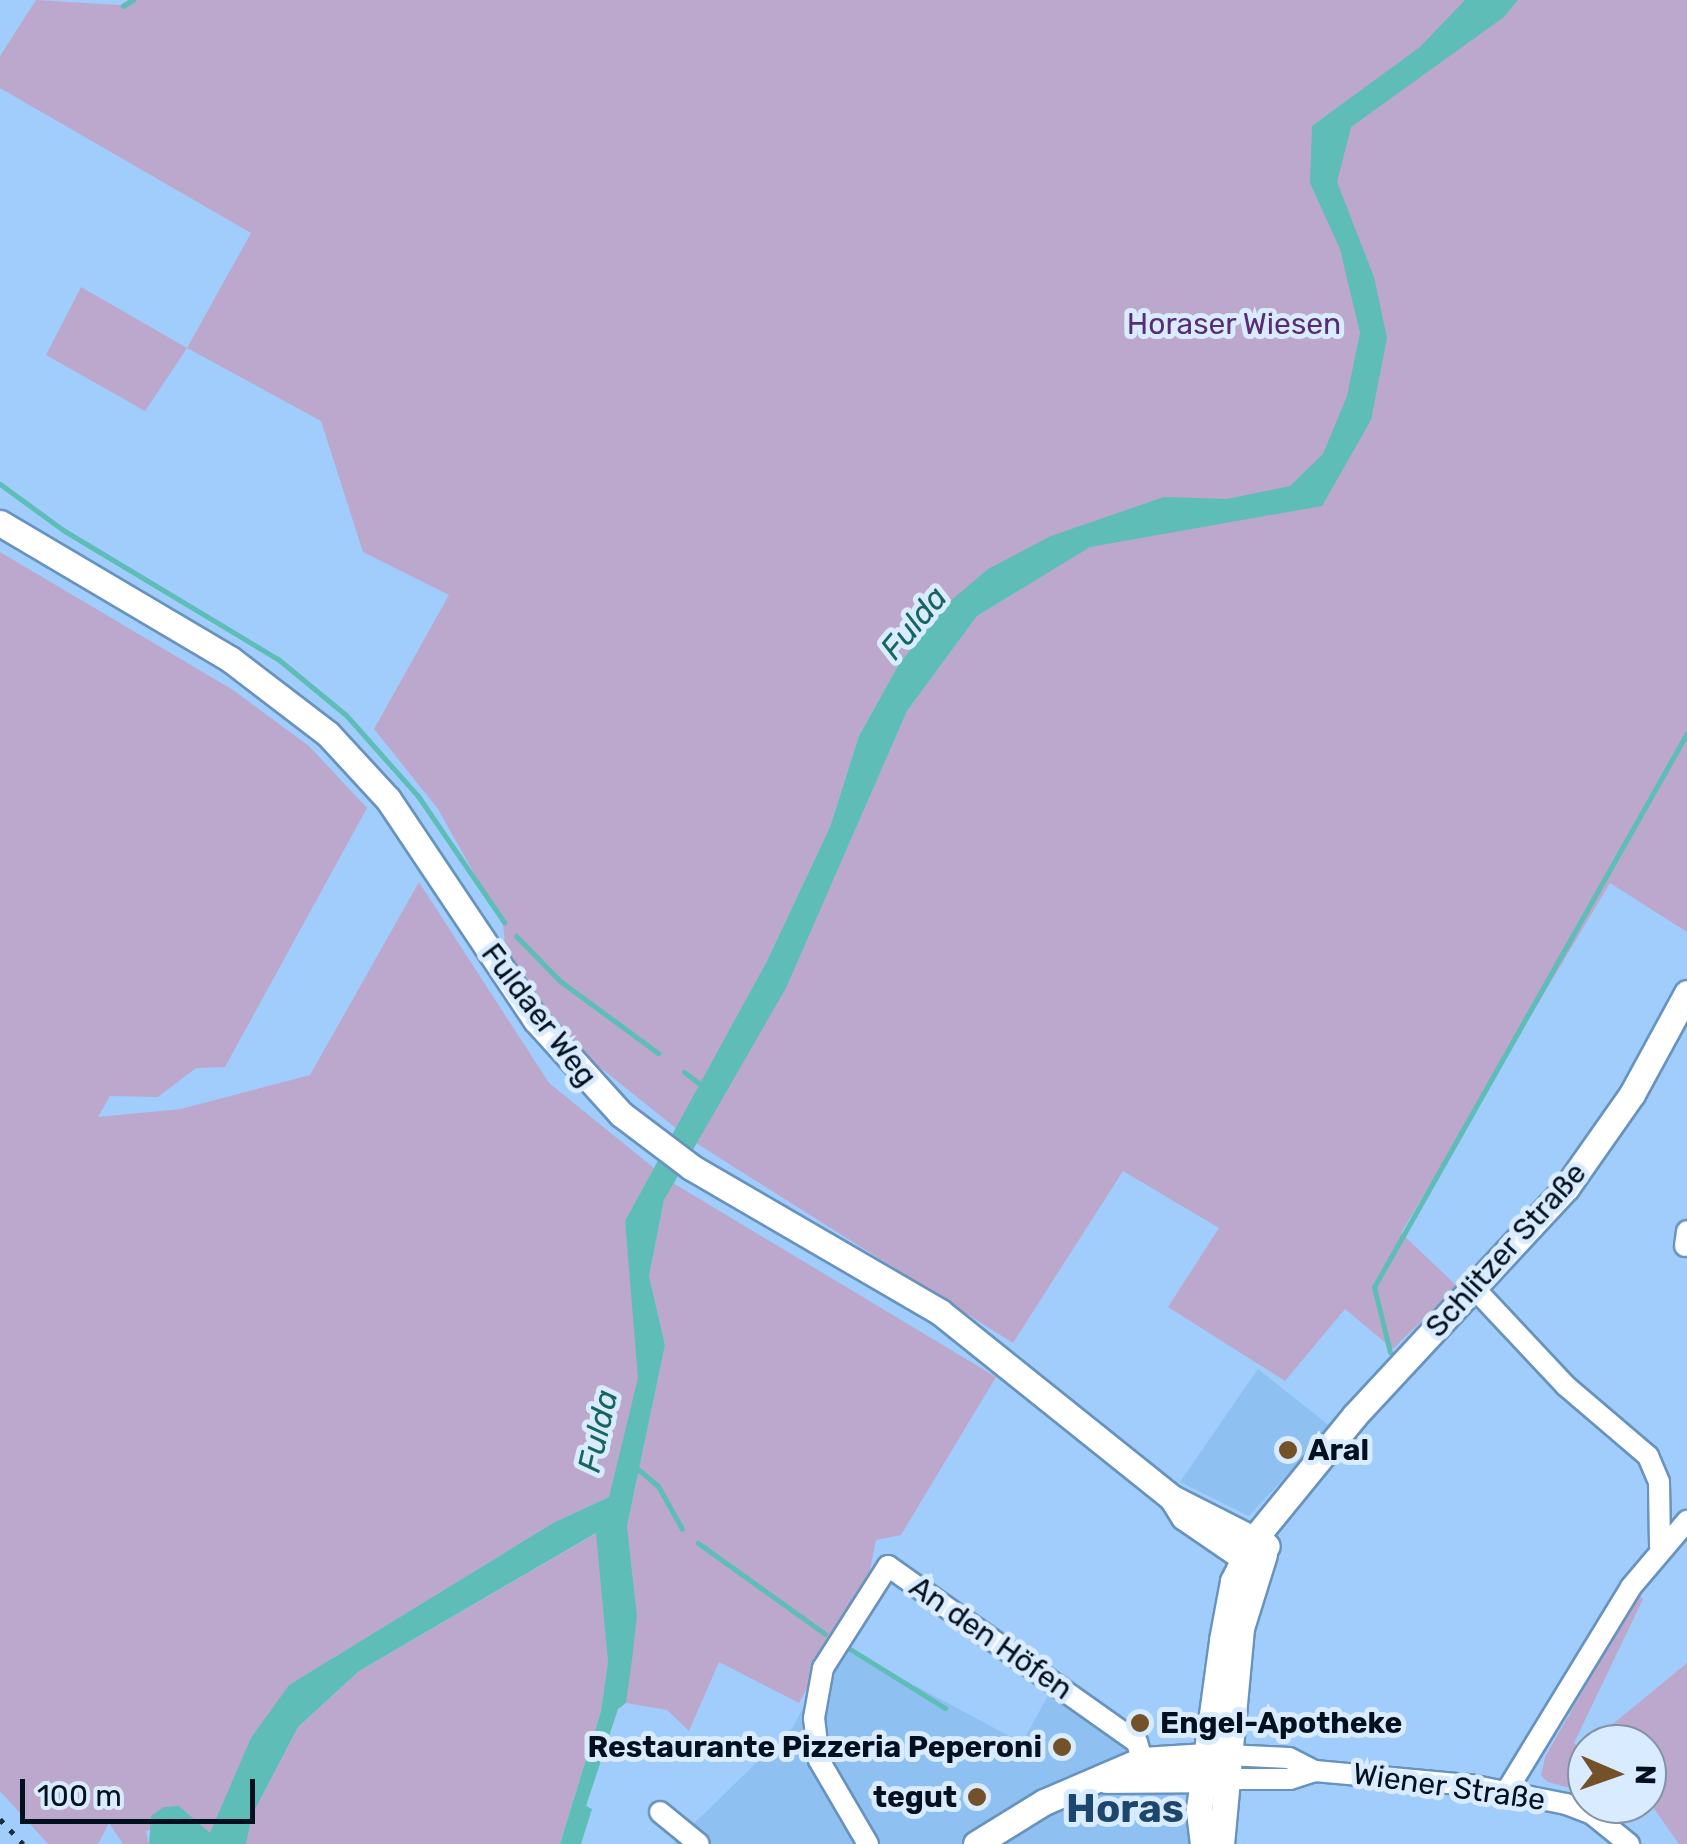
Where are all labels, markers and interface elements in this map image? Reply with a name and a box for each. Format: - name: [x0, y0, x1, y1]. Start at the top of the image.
- park label: Horaser Wiesen: [1126, 306, 1342, 342]
- water label: Fulda: [873, 579, 955, 667]
- street label: Fuldaer Weg: [473, 936, 605, 1094]
- street label: Schlitzer Straße: [1418, 1155, 1594, 1345]
- water label: Fulda: [570, 1386, 626, 1476]
- place label: Aral: [1308, 1432, 1369, 1468]
- marker: Aral: [1277, 1439, 1299, 1461]
- street label: An den Höfen: [903, 1569, 1079, 1707]
- place label: Engel-Apotheke: [1160, 1705, 1402, 1741]
- marker: Engel-Apotheke: [1129, 1712, 1151, 1734]
- north arrow: [1567, 1724, 1667, 1824]
- place label: Restaurante Pizzeria Peperoni: [587, 1729, 1042, 1765]
- marker: Restaurante Pizzeria Peperoni: [1051, 1736, 1073, 1758]
- street label: Wiener Straße: [1350, 1756, 1548, 1818]
- scale bar: [25, 1759, 260, 1821]
- text: N: [1629, 1764, 1662, 1786]
- text: 100 m: [37, 1778, 122, 1814]
- place label: tegut: [873, 1779, 957, 1815]
- district label: Horas: [1066, 1785, 1184, 1833]
- marker: tegut: [966, 1786, 988, 1808]

